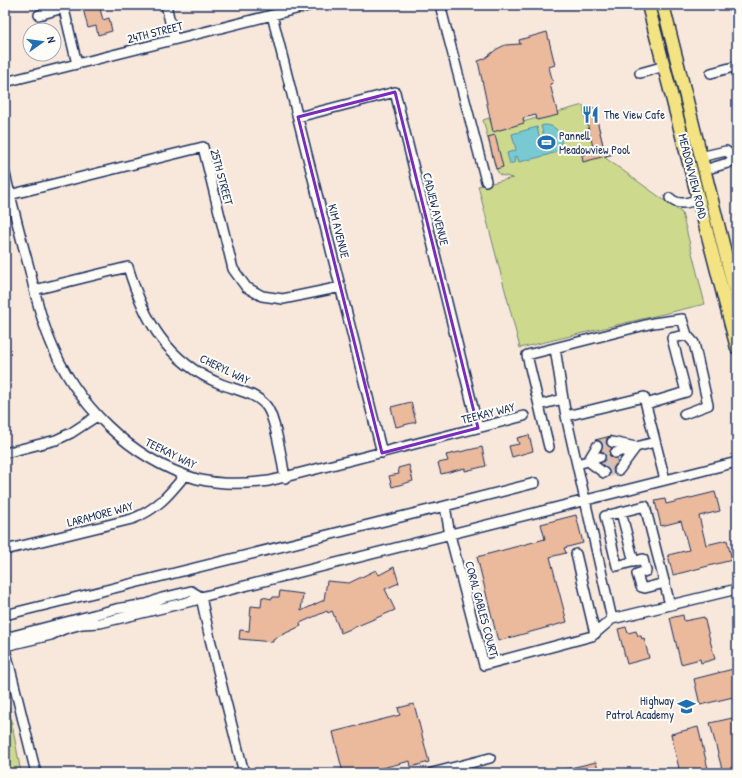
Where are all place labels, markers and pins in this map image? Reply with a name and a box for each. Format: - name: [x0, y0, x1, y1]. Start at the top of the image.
- restaurant icon: The View Cafe: [581, 104, 601, 124]
- place label: The View Cafe: [604, 106, 665, 123]
- place label: Pannell Meadowview Pool: [559, 127, 631, 158]
- sports icon: Pannell Meadowview Pool: [536, 132, 556, 152]
- place label: Highway Patrol Academy: [606, 692, 674, 723]
- school or university icon: Highway Patrol Academy: [677, 697, 697, 717]

